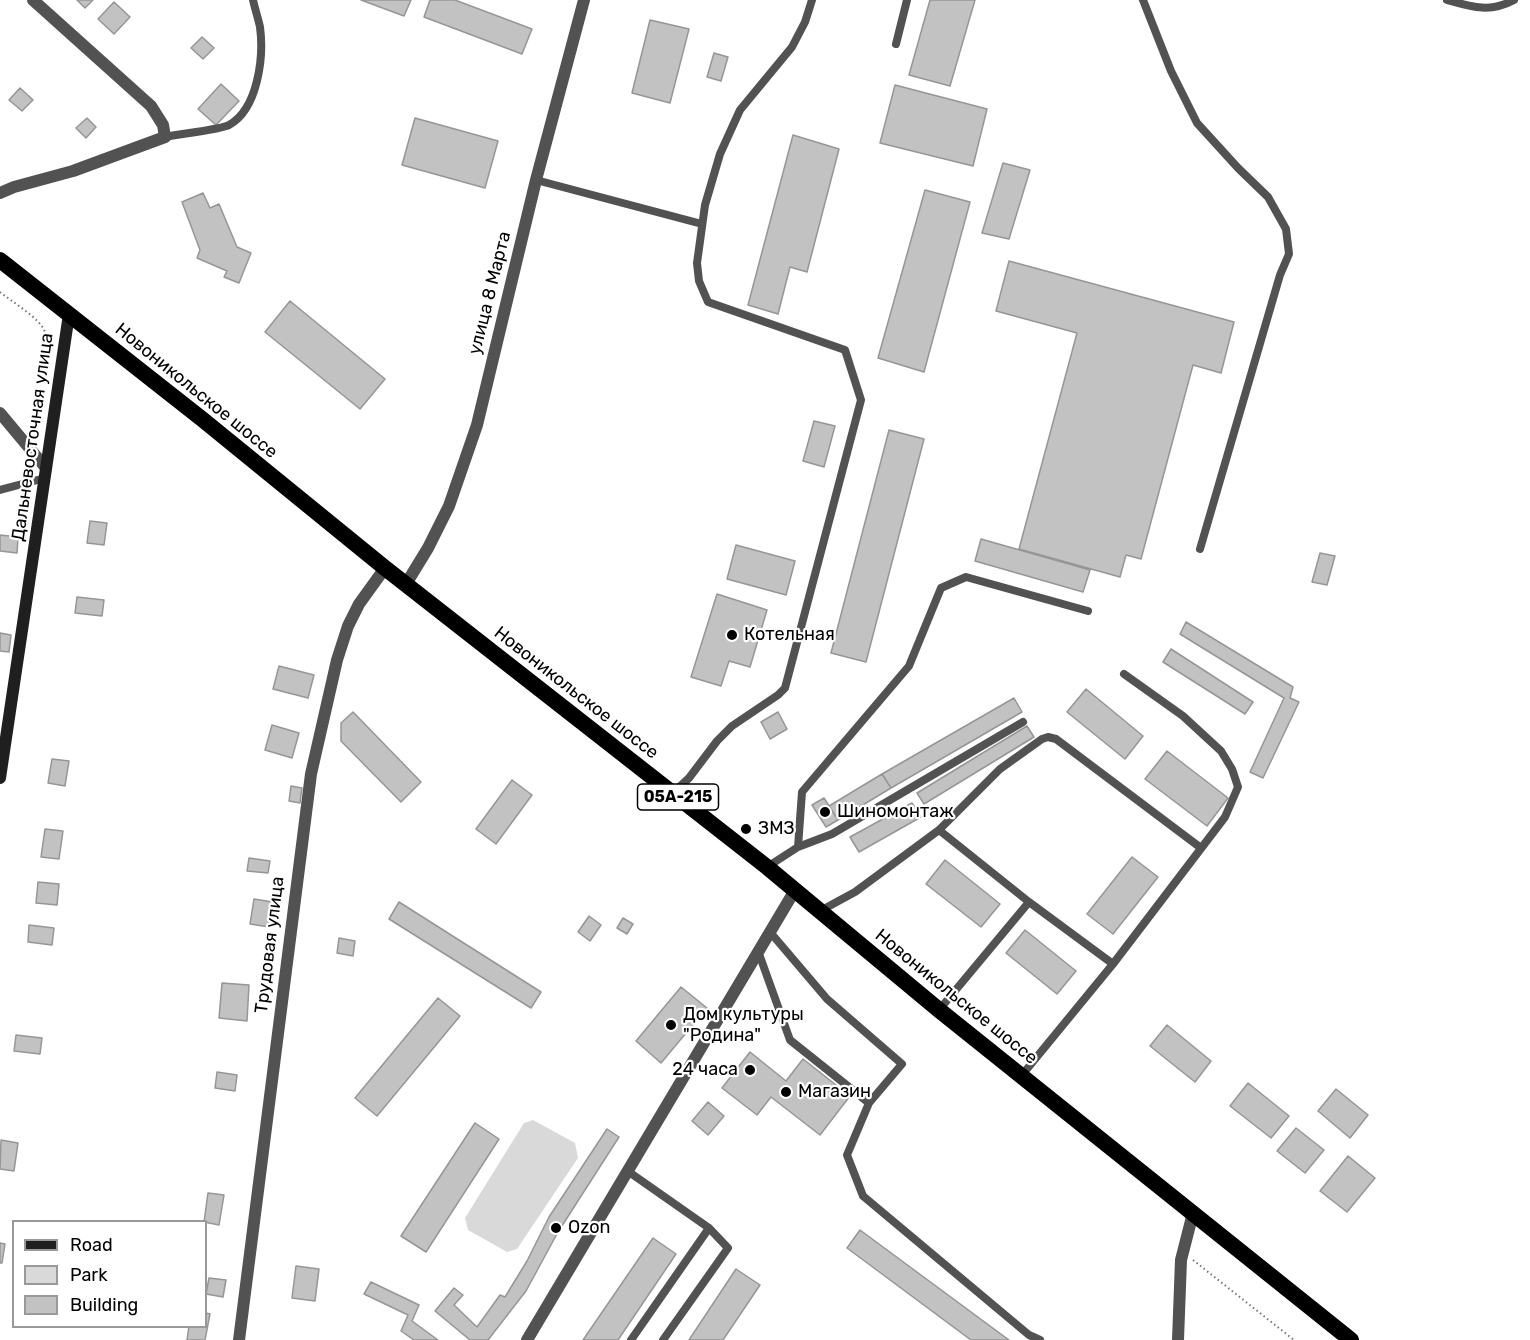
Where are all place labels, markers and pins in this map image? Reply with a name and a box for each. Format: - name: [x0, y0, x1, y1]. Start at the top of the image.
- place label: Котельная: [744, 624, 835, 646]
- marker: Котельная: [725, 628, 739, 642]
- place label: Шиномонтаж: [837, 801, 954, 823]
- marker: Шиномонтаж: [818, 805, 832, 819]
- place label: ЗМЗ: [758, 818, 795, 840]
- marker: ЗМЗ: [739, 822, 753, 836]
- place label: Дом культуры "Родина": [683, 1004, 804, 1046]
- marker: Дом культуры "Родина": [664, 1018, 678, 1032]
- place label: 24 часа: [672, 1059, 738, 1081]
- marker: 24 часа: [743, 1063, 757, 1077]
- place label: Магазин: [798, 1081, 871, 1103]
- marker: Магазин: [779, 1085, 793, 1099]
- place label: Ozon: [568, 1217, 610, 1239]
- marker: Ozon: [549, 1221, 563, 1235]

